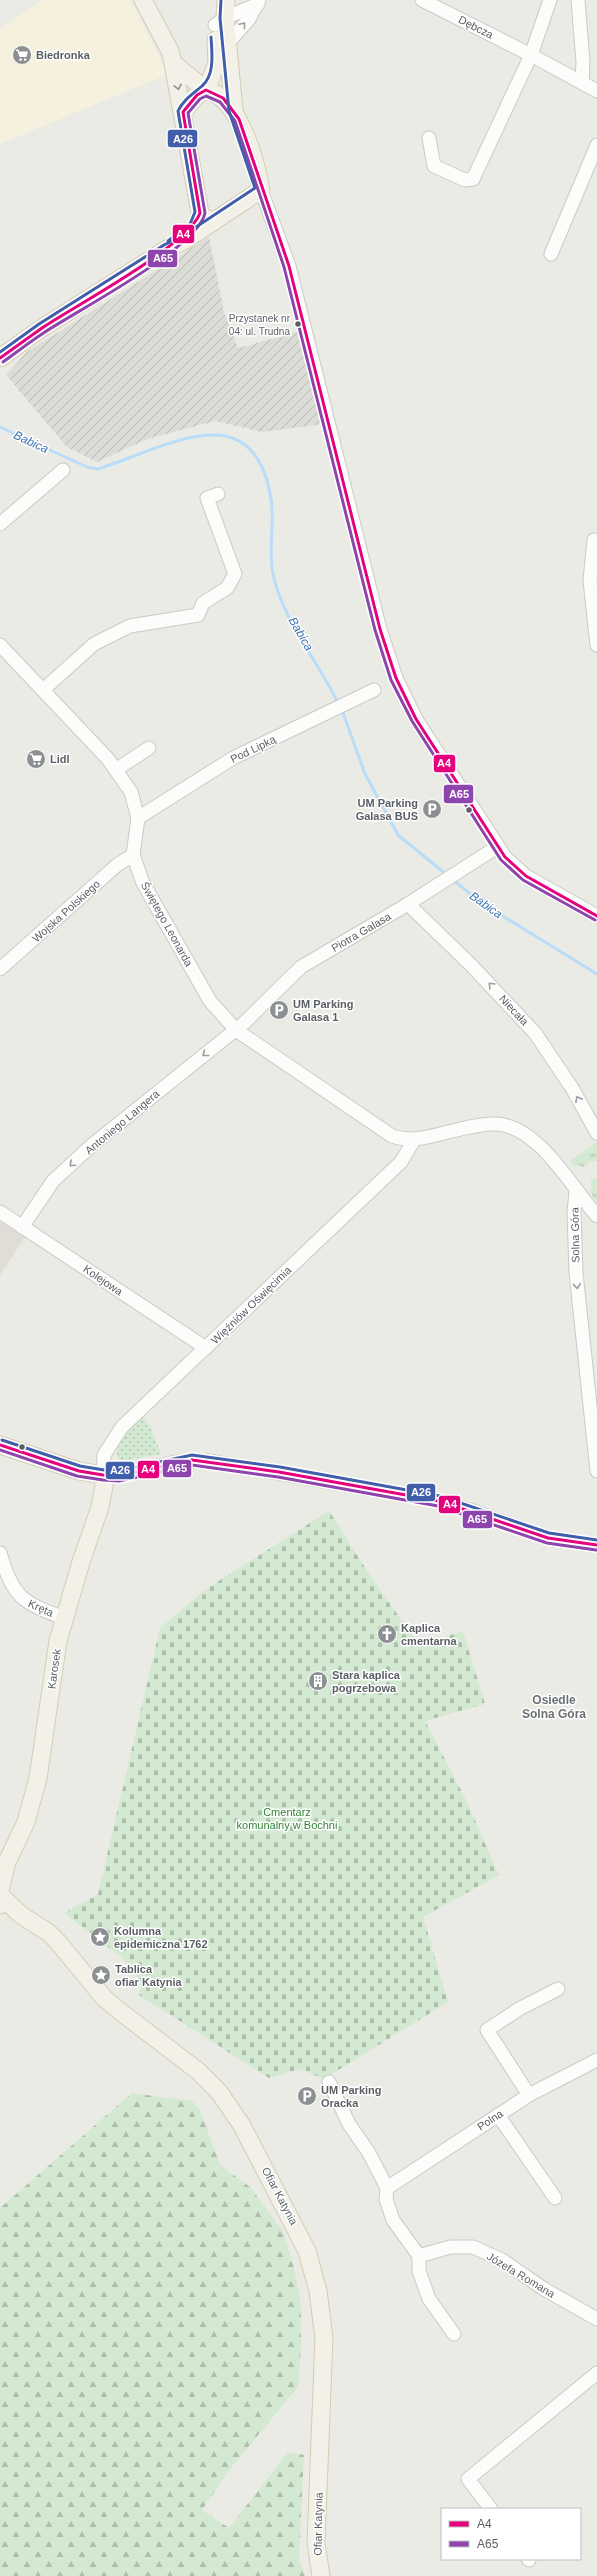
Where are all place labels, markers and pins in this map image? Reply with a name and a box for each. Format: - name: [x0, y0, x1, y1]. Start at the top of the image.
- supermarket icon: Biedronka: [11, 44, 33, 66]
- place label: Biedronka: [36, 49, 91, 61]
- place label: Przystanek nr 04: ul. Trudna: [229, 313, 291, 337]
- marker: Przystanek nr 04: ul. Trudna: [293, 319, 303, 329]
- supermarket icon: Lidl: [25, 748, 47, 770]
- place label: Lidl: [50, 753, 70, 765]
- place label: UM Parking Galasa BUS: [356, 797, 418, 822]
- parking icon: UM Parking Galasa BUS: [421, 798, 443, 820]
- unlabelled marker: [464, 805, 474, 815]
- place label: UM Parking Galasa 1: [293, 998, 354, 1023]
- parking icon: UM Parking Galasa 1: [268, 999, 290, 1021]
- unlabelled marker: [17, 1442, 27, 1452]
- place label: Kaplica cmentarna: [401, 1622, 458, 1647]
- church icon: Kaplica cmentarna: [376, 1623, 398, 1645]
- place label: Stara kaplica pogrzebowa: [332, 1669, 401, 1694]
- building icon: Stara kaplica pogrzebowa: [307, 1670, 329, 1692]
- place label: Kolumna epidemiczna 1762: [114, 1925, 208, 1950]
- place icon: Kolumna epidemiczna 1762: [89, 1926, 111, 1948]
- place label: Tablica ofiar Katynia: [115, 1963, 183, 1988]
- place icon: Tablica ofiar Katynia: [90, 1964, 112, 1986]
- place label: UM Parking Oracka: [321, 2084, 382, 2109]
- parking icon: UM Parking Oracka: [296, 2085, 318, 2107]

